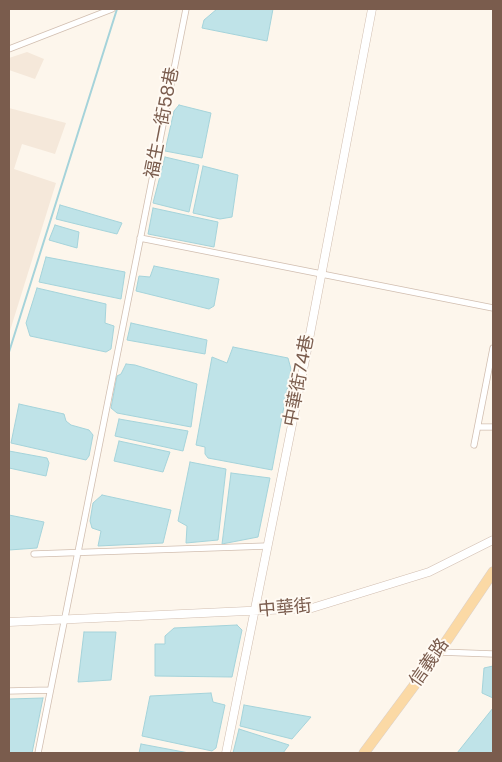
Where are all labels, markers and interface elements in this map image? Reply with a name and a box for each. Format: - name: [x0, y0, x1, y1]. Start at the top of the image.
- street label: 福生一街58巷: [142, 66, 184, 180]
- street label: 中華街74巷: [281, 333, 319, 429]
- street label: 中華街: [257, 596, 313, 622]
- street label: 信義路: [406, 635, 454, 691]

